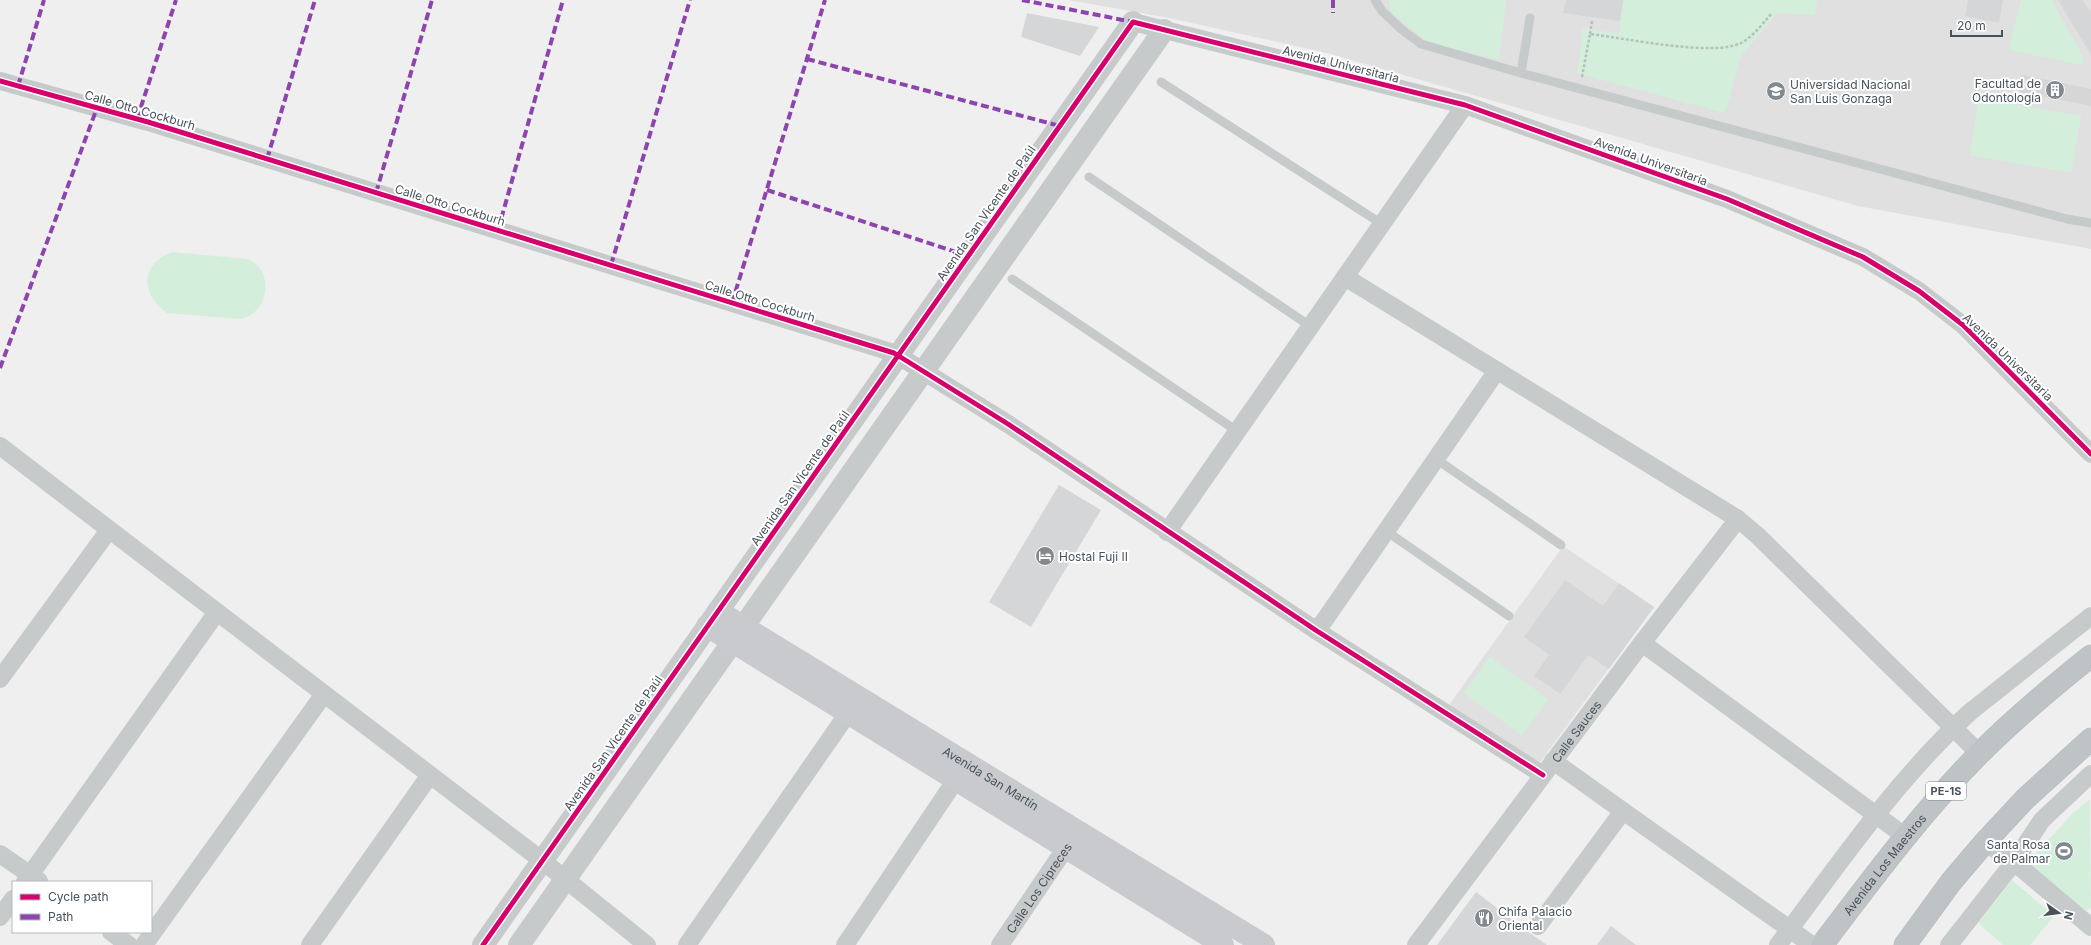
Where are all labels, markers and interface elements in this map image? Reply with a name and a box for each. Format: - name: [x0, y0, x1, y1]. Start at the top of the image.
- scale bar: [1951, 12, 2002, 38]
- text: 20 m: [1957, 18, 1986, 33]
- street label: Avenida Universitaria: [1281, 42, 1401, 86]
- place label: Facultad de Odontología: [1972, 76, 2041, 105]
- place label: Universidad Nacional San Luis Gonzaga: [1790, 77, 1910, 106]
- building icon: Facultad de Odontología: [2044, 79, 2066, 101]
- school or university icon: Universidad Nacional San Luis Gonzaga: [1765, 80, 1787, 102]
- street label: Calle Otto Cockburh: [83, 87, 197, 133]
- street label: Avenida Universitaria: [1592, 133, 1710, 189]
- street label: Avenida San Vicente de Paúl: [933, 142, 1039, 284]
- street label: Calle Otto Cockburh: [393, 181, 507, 229]
- street label: Calle Otto Cockburh: [703, 277, 817, 325]
- street label: Avenida Universitaria: [1960, 310, 2056, 404]
- street label: Avenida San Vicente de Paúl: [747, 407, 853, 549]
- hotel icon: Hostal Fuji II: [1034, 545, 1056, 567]
- place label: Hostal Fuji II: [1059, 549, 1128, 564]
- street label: Avenida San Vicente de Paúl: [560, 672, 666, 814]
- street label: Calle Sauces: [1548, 697, 1604, 765]
- street label: Avenida San Martín: [940, 743, 1042, 813]
- road number: PE-1S: [1926, 782, 1966, 800]
- street label: Avenida Los Maestros: [1840, 811, 1929, 918]
- place label: Santa Rosa de Palmar: [1987, 837, 2050, 866]
- street label: Calle Los Cipreces: [1003, 840, 1075, 936]
- sports icon: Santa Rosa de Palmar: [2053, 840, 2075, 862]
- legend: [12, 881, 152, 933]
- text: Cycle path: [48, 889, 109, 904]
- north arrow: [2039, 893, 2079, 933]
- place label: Chifa Palacio Oriental: [1498, 904, 1572, 933]
- restaurant icon: Chifa Palacio Oriental: [1473, 907, 1495, 929]
- text: Path: [48, 909, 73, 924]
- text: N: [2061, 910, 2077, 921]

